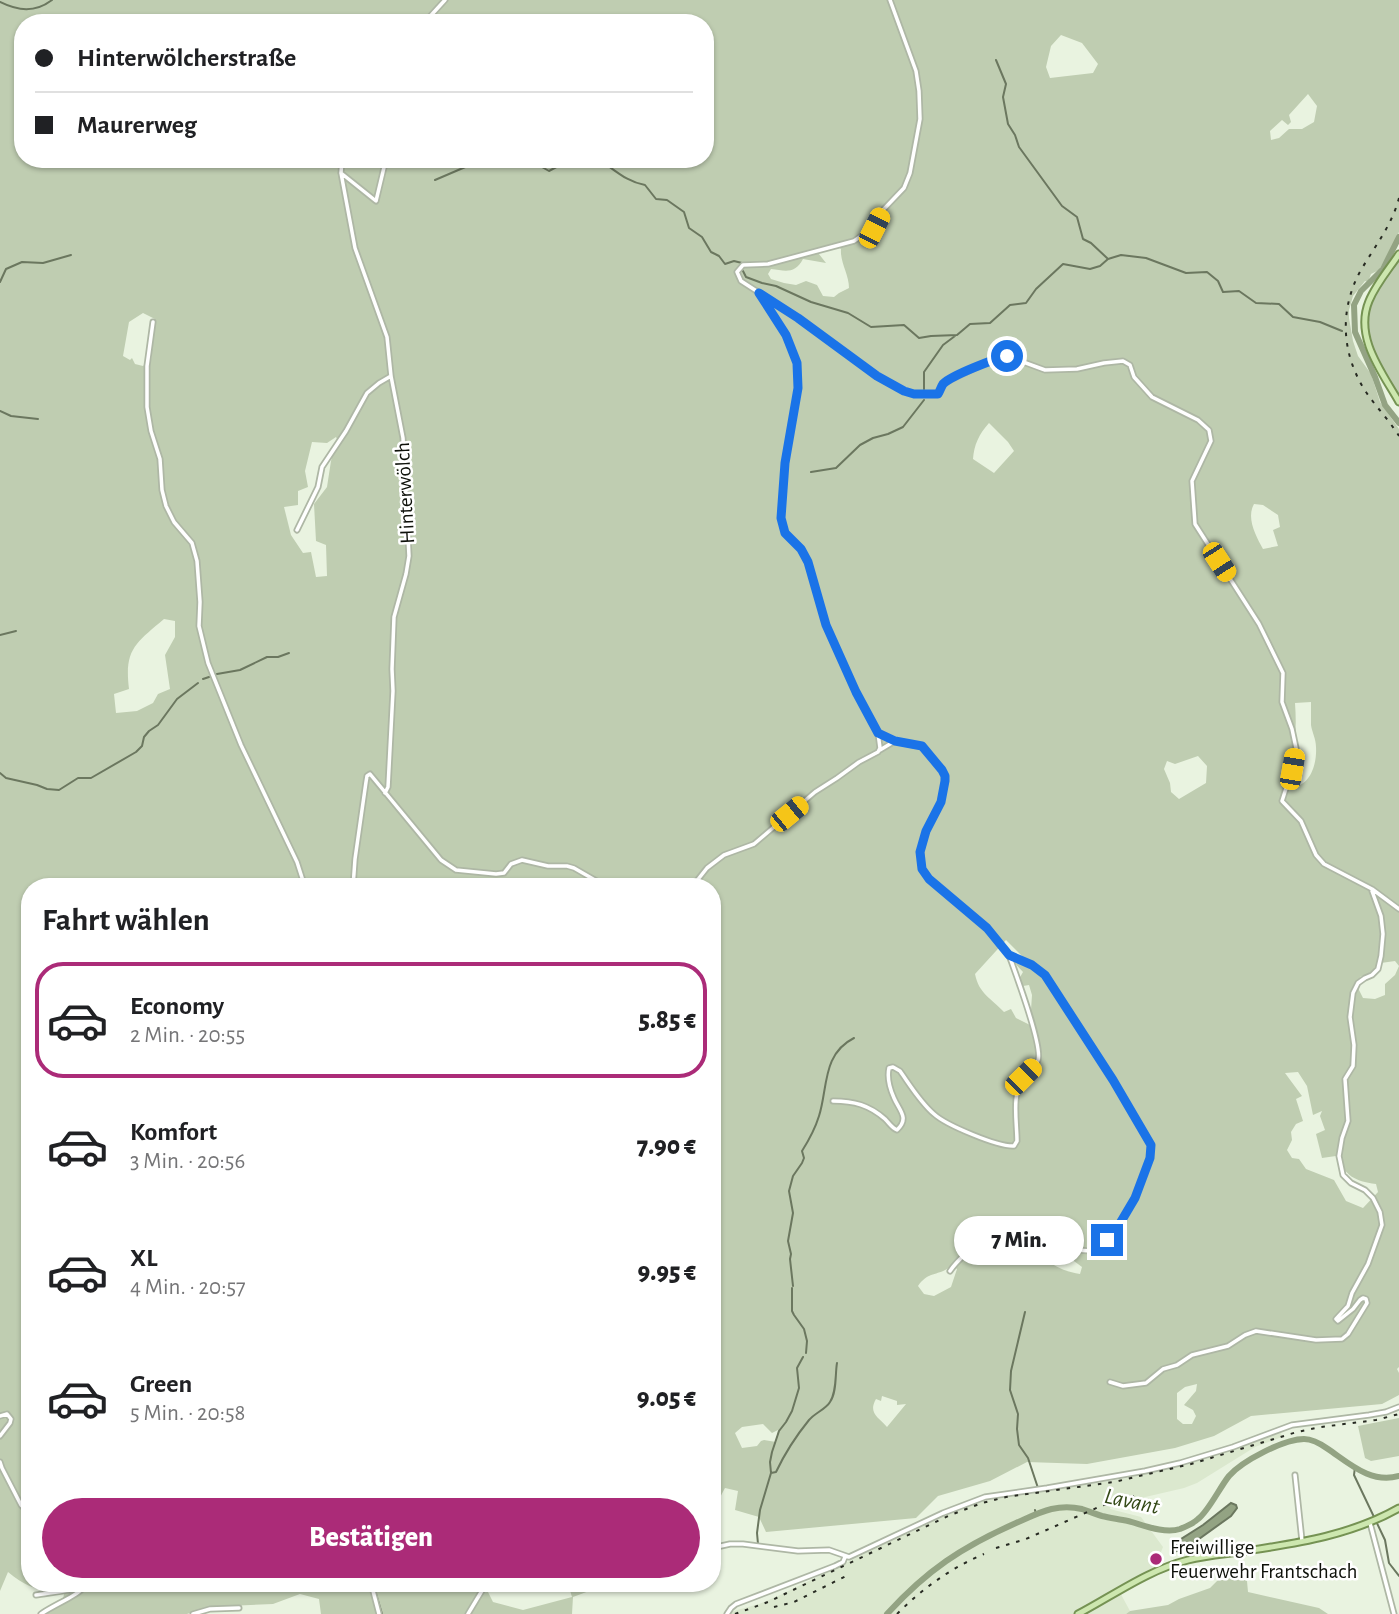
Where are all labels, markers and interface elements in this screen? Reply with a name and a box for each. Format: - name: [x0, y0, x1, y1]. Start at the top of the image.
- text: Hinterwölcherstraße: [77, 45, 296, 71]
- text: Maurerweg: [77, 112, 197, 138]
- car: [856, 205, 893, 251]
- route start: [991, 340, 1023, 372]
- street label: Hinterwölch: [392, 442, 418, 544]
- car: [1199, 539, 1240, 585]
- car: [1279, 746, 1306, 792]
- car: [767, 793, 812, 835]
- text: Fahrt wählen: [42, 904, 210, 936]
- icon: car: [46, 989, 109, 1052]
- text: Economy: [130, 993, 224, 1019]
- text: 5.85 €: [639, 1007, 696, 1033]
- text: 2 Min. · 20:55: [130, 1024, 245, 1047]
- car: [1001, 1055, 1046, 1099]
- icon: car: [46, 1115, 109, 1178]
- text: Komfort: [130, 1119, 217, 1145]
- text: 7.90 €: [637, 1133, 696, 1159]
- text: 3 Min. · 20:56: [130, 1150, 245, 1173]
- callout: 7 Min.: [953, 1216, 1082, 1264]
- route end: [1091, 1224, 1123, 1256]
- text: 7 Min.: [991, 1229, 1047, 1252]
- icon: car: [46, 1241, 109, 1304]
- text: XL: [130, 1245, 157, 1271]
- text: 9.95 €: [638, 1259, 696, 1285]
- text: 4 Min. · 20:57: [130, 1276, 246, 1299]
- icon: car: [46, 1367, 109, 1430]
- text: Green: [130, 1371, 192, 1397]
- text: 9.05 €: [637, 1385, 696, 1411]
- text: 5 Min. · 20:58: [130, 1402, 246, 1425]
- water label: Lavant: [1102, 1485, 1162, 1519]
- button: Bestätigen: [42, 1498, 700, 1578]
- place label: Freiwillige Feuerwehr Frantschach: [1170, 1537, 1357, 1582]
- marker: Freiwillige Feuerwehr Frantschach: [1148, 1551, 1164, 1567]

